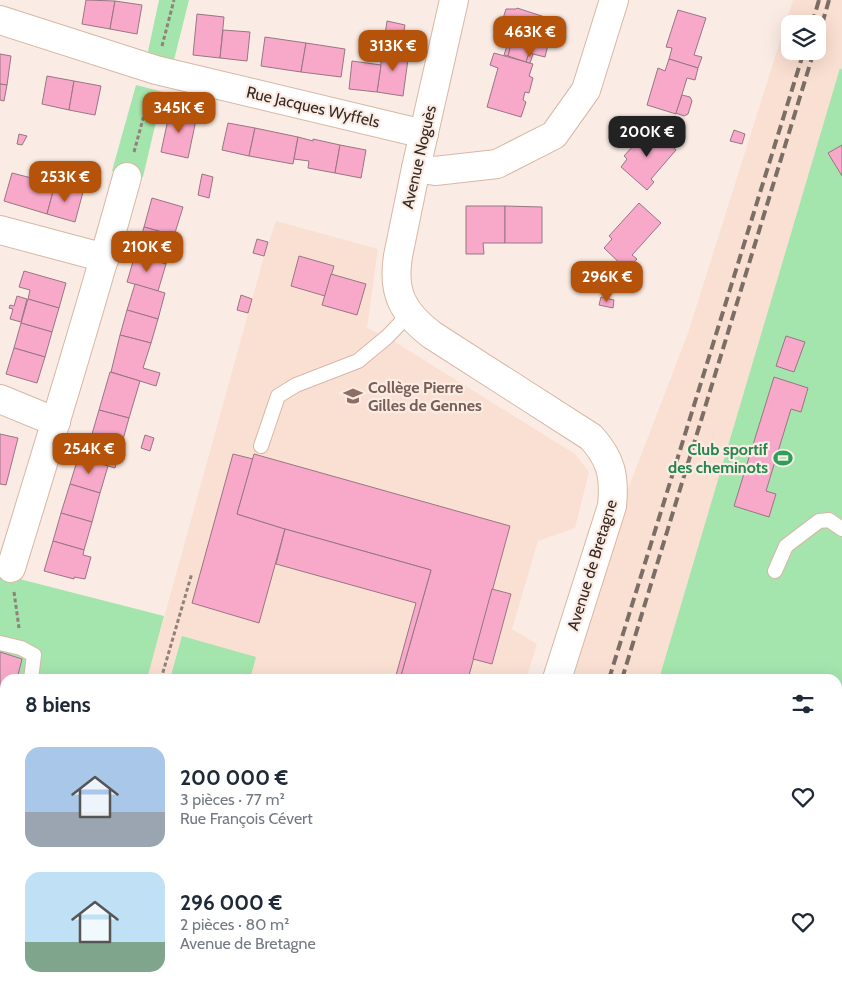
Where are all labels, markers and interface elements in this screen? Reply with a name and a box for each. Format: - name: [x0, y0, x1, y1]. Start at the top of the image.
- pin: 463K €: [489, 15, 571, 58]
- map controls: [781, 15, 826, 60]
- button: layers: [781, 15, 826, 60]
- text: 463K €: [504, 22, 556, 41]
- pin: 313K €: [352, 30, 434, 72]
- text: 313K €: [369, 36, 417, 55]
- street label: Rue Jacques Wyffels: [244, 82, 382, 132]
- pin: 345K €: [138, 92, 220, 134]
- text: 345K €: [153, 98, 205, 117]
- street label: Avenue Noguès: [398, 103, 440, 210]
- pin: 200K €: [606, 116, 688, 158]
- text: 200K €: [620, 122, 674, 141]
- pin: 253K €: [24, 160, 106, 203]
- text: 253K €: [40, 167, 90, 186]
- pin: 210K €: [106, 230, 188, 273]
- text: 210K €: [122, 237, 172, 256]
- pin: 296K €: [566, 260, 648, 303]
- text: 296K €: [582, 267, 632, 286]
- place label: Collège Pierre Gilles de Gennes: [368, 378, 482, 415]
- school or university icon: Collège Pierre Gilles de Gennes: [342, 385, 364, 407]
- pin: 254K €: [48, 432, 130, 475]
- text: 254K €: [64, 439, 114, 458]
- place label: Club sportif des cheminots: [668, 440, 769, 477]
- sports icon: Club sportif des cheminots: [772, 447, 794, 469]
- street label: Avenue de Bretagne: [563, 497, 621, 633]
- icon: filters: [789, 690, 817, 718]
- text: 8 biens: [25, 692, 91, 717]
- text: 200 000 €: [180, 765, 288, 790]
- icon: home: [65, 767, 125, 827]
- icon: heart: [789, 783, 817, 811]
- text: 3 pièces · 77 m²: [180, 790, 285, 809]
- text: Rue François Cévert: [180, 809, 313, 828]
- text: 296 000 €: [180, 890, 282, 915]
- icon: home: [65, 892, 125, 952]
- icon: heart: [789, 908, 817, 936]
- text: 2 pièces · 80 m²: [180, 915, 289, 934]
- text: Avenue de Bretagne: [180, 934, 316, 953]

